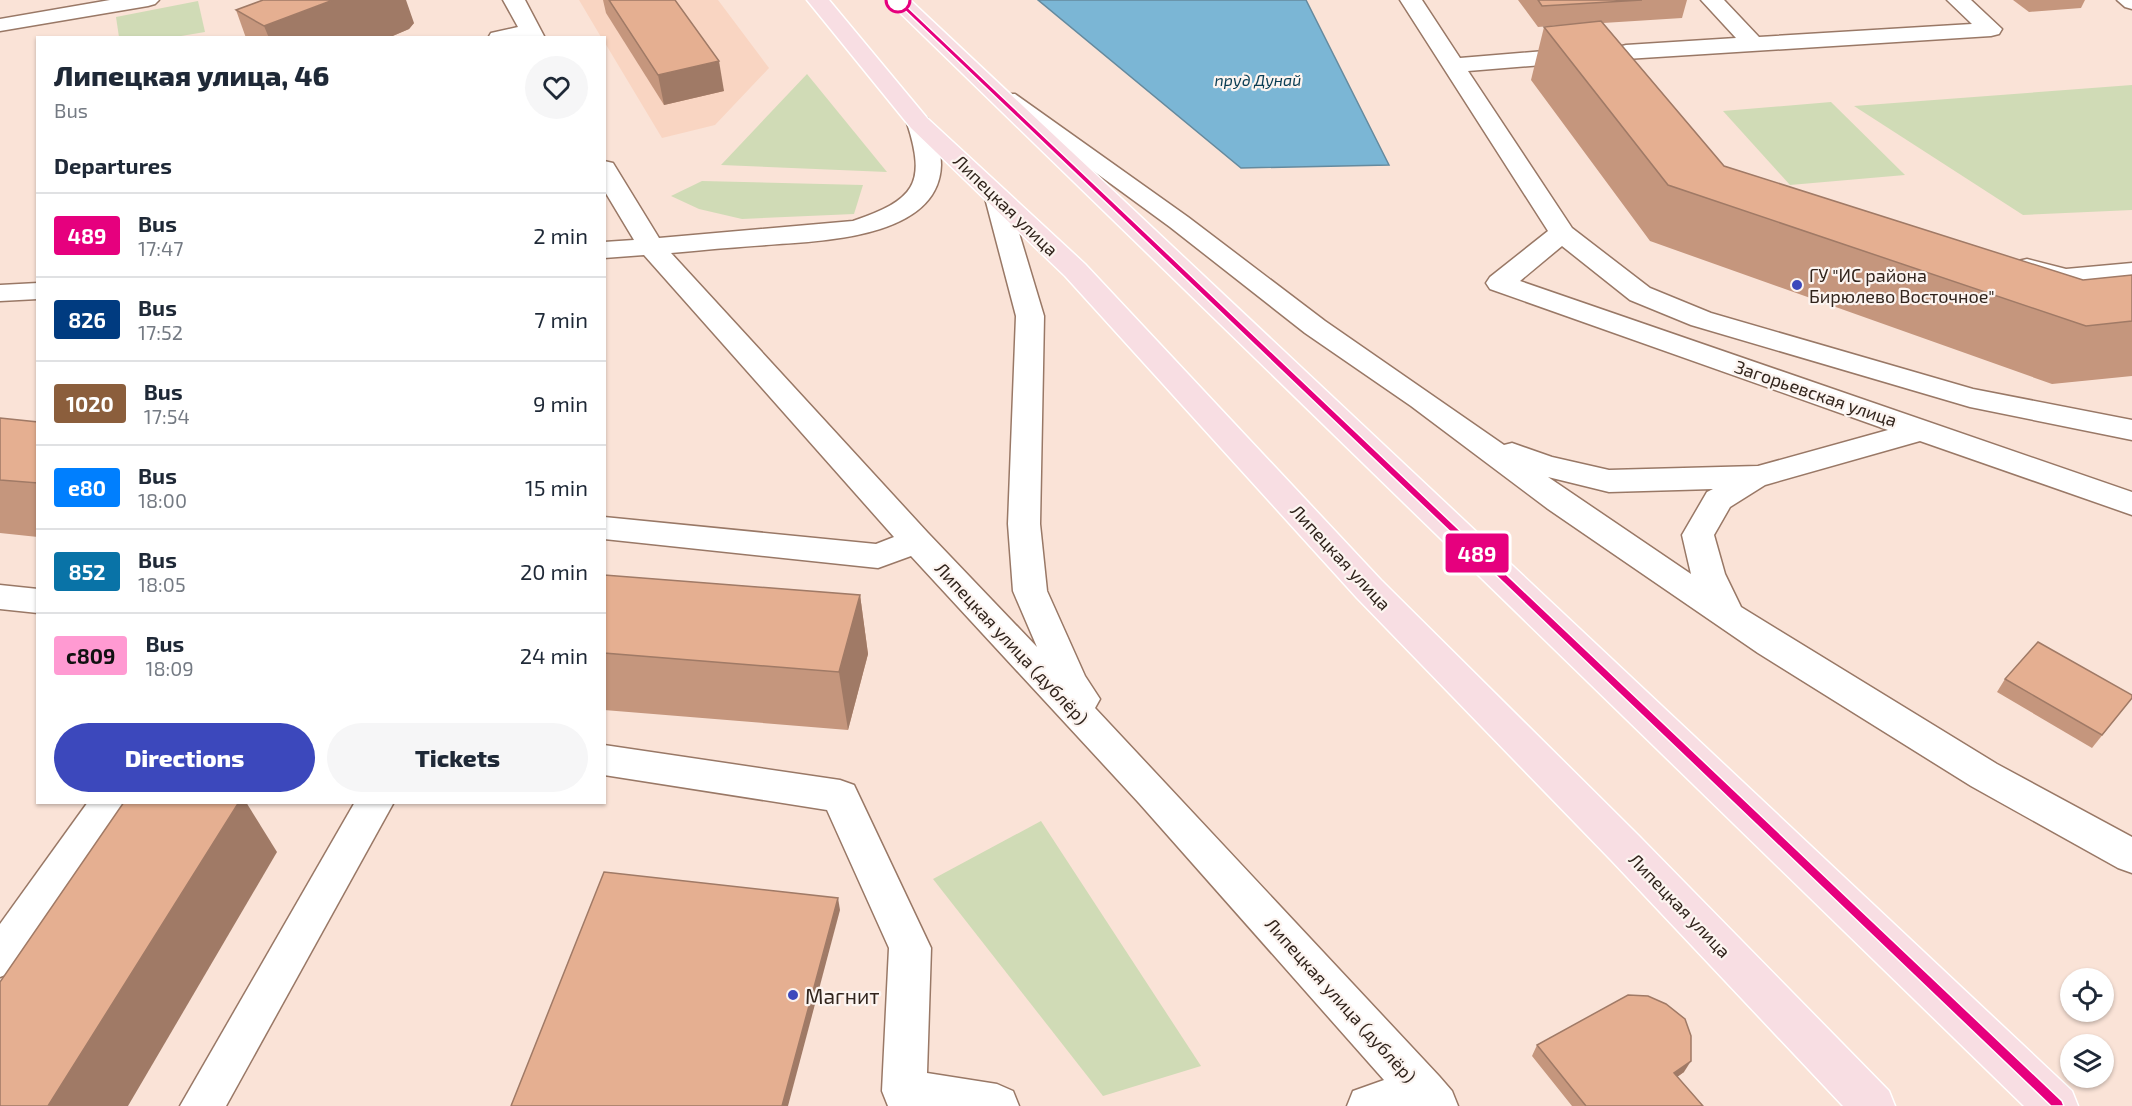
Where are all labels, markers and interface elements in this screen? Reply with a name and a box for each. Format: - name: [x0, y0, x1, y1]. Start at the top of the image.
- unlabelled marker: [885, 0, 911, 13]
- button: heart: [525, 56, 588, 119]
- text: Липецкая улица, 46: [54, 58, 329, 92]
- water label: пруд Дунай: [1215, 70, 1301, 89]
- text: Bus: [54, 98, 88, 122]
- street label: Липецкая улица: [949, 150, 1063, 260]
- text: Departures: [54, 152, 172, 178]
- text: Bus: [138, 210, 177, 236]
- text: 2 min: [533, 222, 588, 248]
- text: 489: [68, 223, 106, 248]
- text: 17:47: [138, 236, 183, 260]
- place label: ГУ "ИС района Бирюлево Восточное": [1809, 264, 1995, 307]
- marker: ГУ "ИС района Бирюлево Восточное": [1790, 278, 1804, 292]
- text: Bus: [138, 294, 177, 320]
- text: 7 min: [534, 306, 588, 332]
- text: 826: [68, 307, 106, 332]
- text: 17:52: [138, 320, 183, 344]
- street label: Загорьевская улица: [1732, 355, 1900, 431]
- text: Bus: [144, 378, 183, 404]
- text: 9 min: [533, 390, 588, 416]
- text: 1020: [66, 391, 114, 416]
- text: 17:54: [144, 404, 190, 428]
- text: Bus: [138, 462, 177, 488]
- text: 15 min: [525, 474, 588, 500]
- text: е80: [68, 475, 106, 500]
- text: 18:00: [138, 488, 187, 512]
- street label: Липецкая улица: [1286, 500, 1396, 614]
- line badge: 489: [1442, 534, 1512, 572]
- text: 489: [1458, 541, 1496, 566]
- text: Bus: [138, 546, 177, 572]
- street label: Липецкая улица (дублёр): [931, 557, 1093, 729]
- text: 20 min: [520, 558, 588, 584]
- text: 852: [69, 559, 105, 584]
- text: 18:05: [138, 572, 186, 596]
- text: Bus: [145, 630, 184, 656]
- text: 24 min: [520, 642, 588, 668]
- text: с809: [66, 643, 115, 668]
- text: 18:09: [145, 656, 194, 680]
- button: Directions: [54, 723, 315, 792]
- button: Tickets: [327, 723, 588, 792]
- street label: Липецкая улица: [1625, 848, 1735, 962]
- street label: Липецкая улица (дублёр): [1261, 913, 1421, 1087]
- map controls: [2060, 968, 2114, 1088]
- button: locate: [2060, 968, 2114, 1022]
- place label: Магнит: [805, 983, 880, 1008]
- marker: Магнит: [786, 988, 800, 1002]
- button: layers: [2060, 1034, 2114, 1088]

